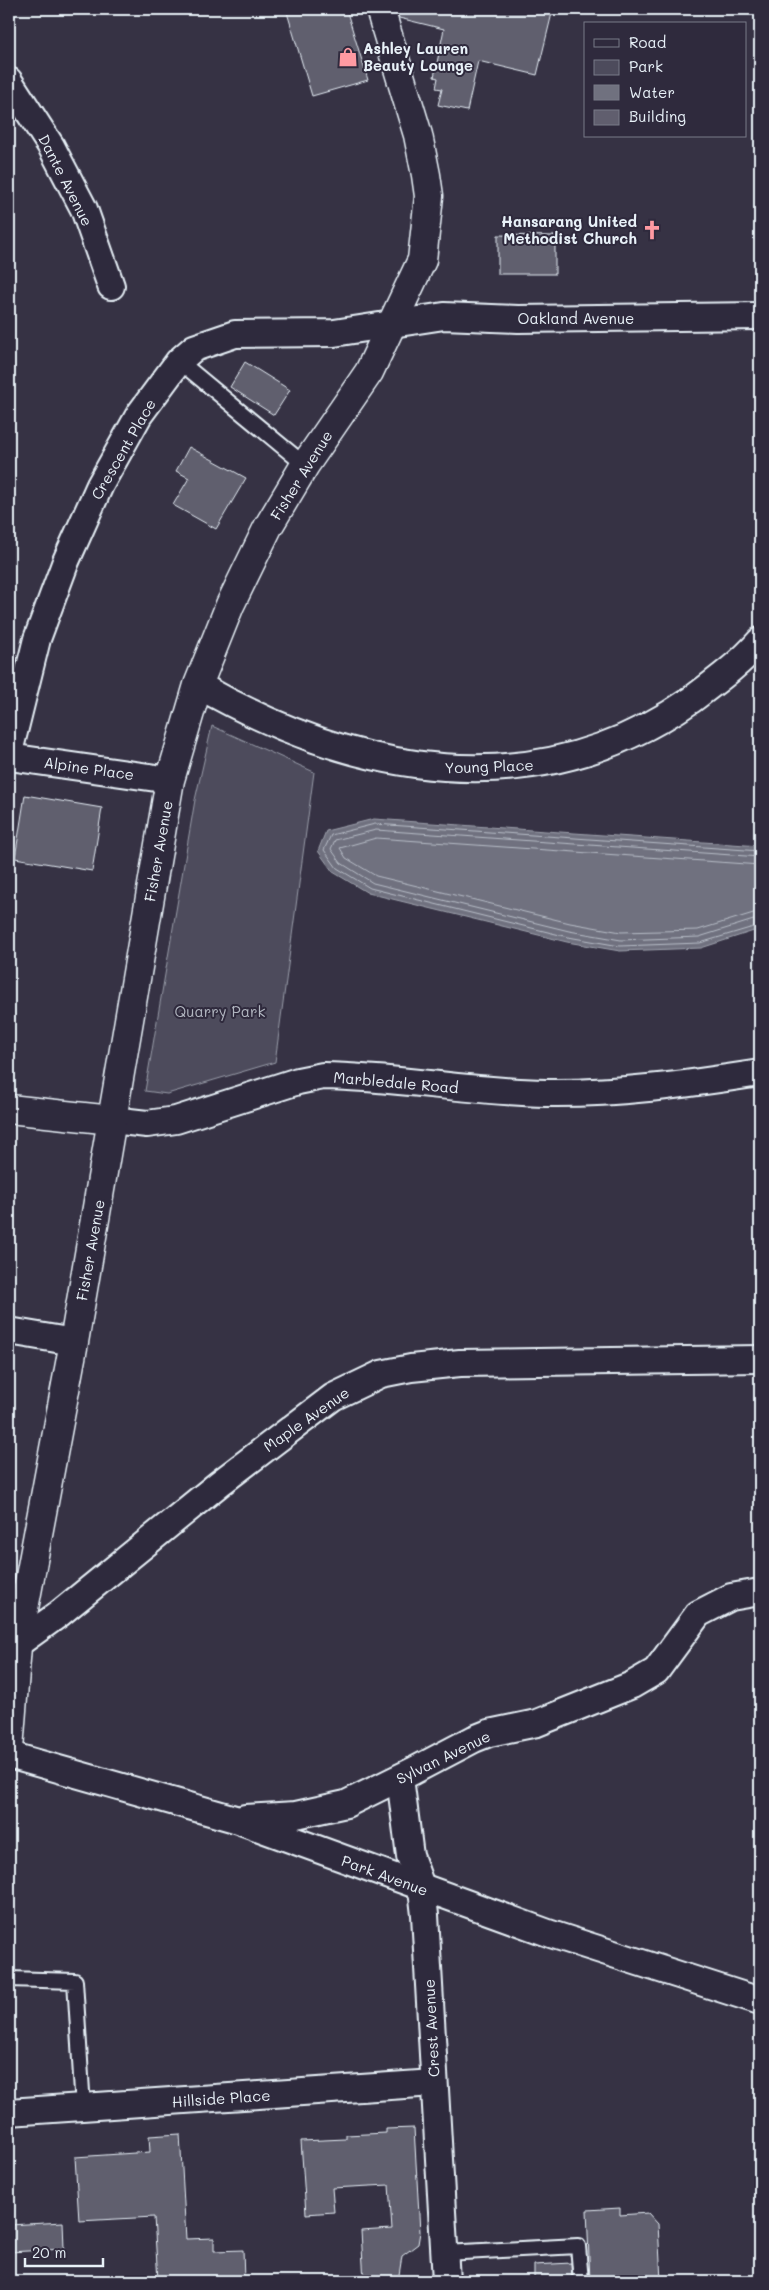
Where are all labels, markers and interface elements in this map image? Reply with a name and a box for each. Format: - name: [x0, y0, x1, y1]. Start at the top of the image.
- legend: [584, 22, 746, 138]
- text: Road: [629, 32, 666, 52]
- place label: Ashley Lauren Beauty Lounge: [363, 38, 473, 75]
- shop icon: Ashley Lauren Beauty Lounge: [337, 46, 359, 68]
- text: Park: [629, 56, 663, 76]
- text: Water: [629, 82, 675, 102]
- text: Building: [629, 106, 686, 126]
- street label: Dante Avenue: [34, 131, 98, 229]
- place label: Hansarang United Methodist Church: [501, 211, 637, 248]
- church icon: Hansarang United Methodist Church: [641, 219, 663, 241]
- street label: Oakland Avenue: [518, 308, 634, 328]
- street label: Crescent Place: [86, 395, 160, 503]
- street label: Fisher Avenue: [265, 426, 337, 524]
- street label: Alpine Place: [43, 752, 135, 784]
- street label: Young Place: [444, 754, 534, 778]
- street label: Fisher Avenue: [139, 799, 177, 903]
- park label: Quarry Park: [175, 1001, 266, 1021]
- street label: Marbledale Road: [333, 1067, 459, 1097]
- street label: Fisher Avenue: [71, 1198, 109, 1302]
- street label: Maple Avenue: [259, 1382, 353, 1456]
- street label: Sylvan Avenue: [393, 1726, 493, 1788]
- street label: Park Avenue: [339, 1850, 431, 1900]
- street label: Crest Avenue: [418, 1978, 444, 2078]
- street label: Hillside Place: [171, 2085, 271, 2111]
- scale bar: [25, 2235, 102, 2267]
- text: 20 m: [32, 2242, 66, 2262]

